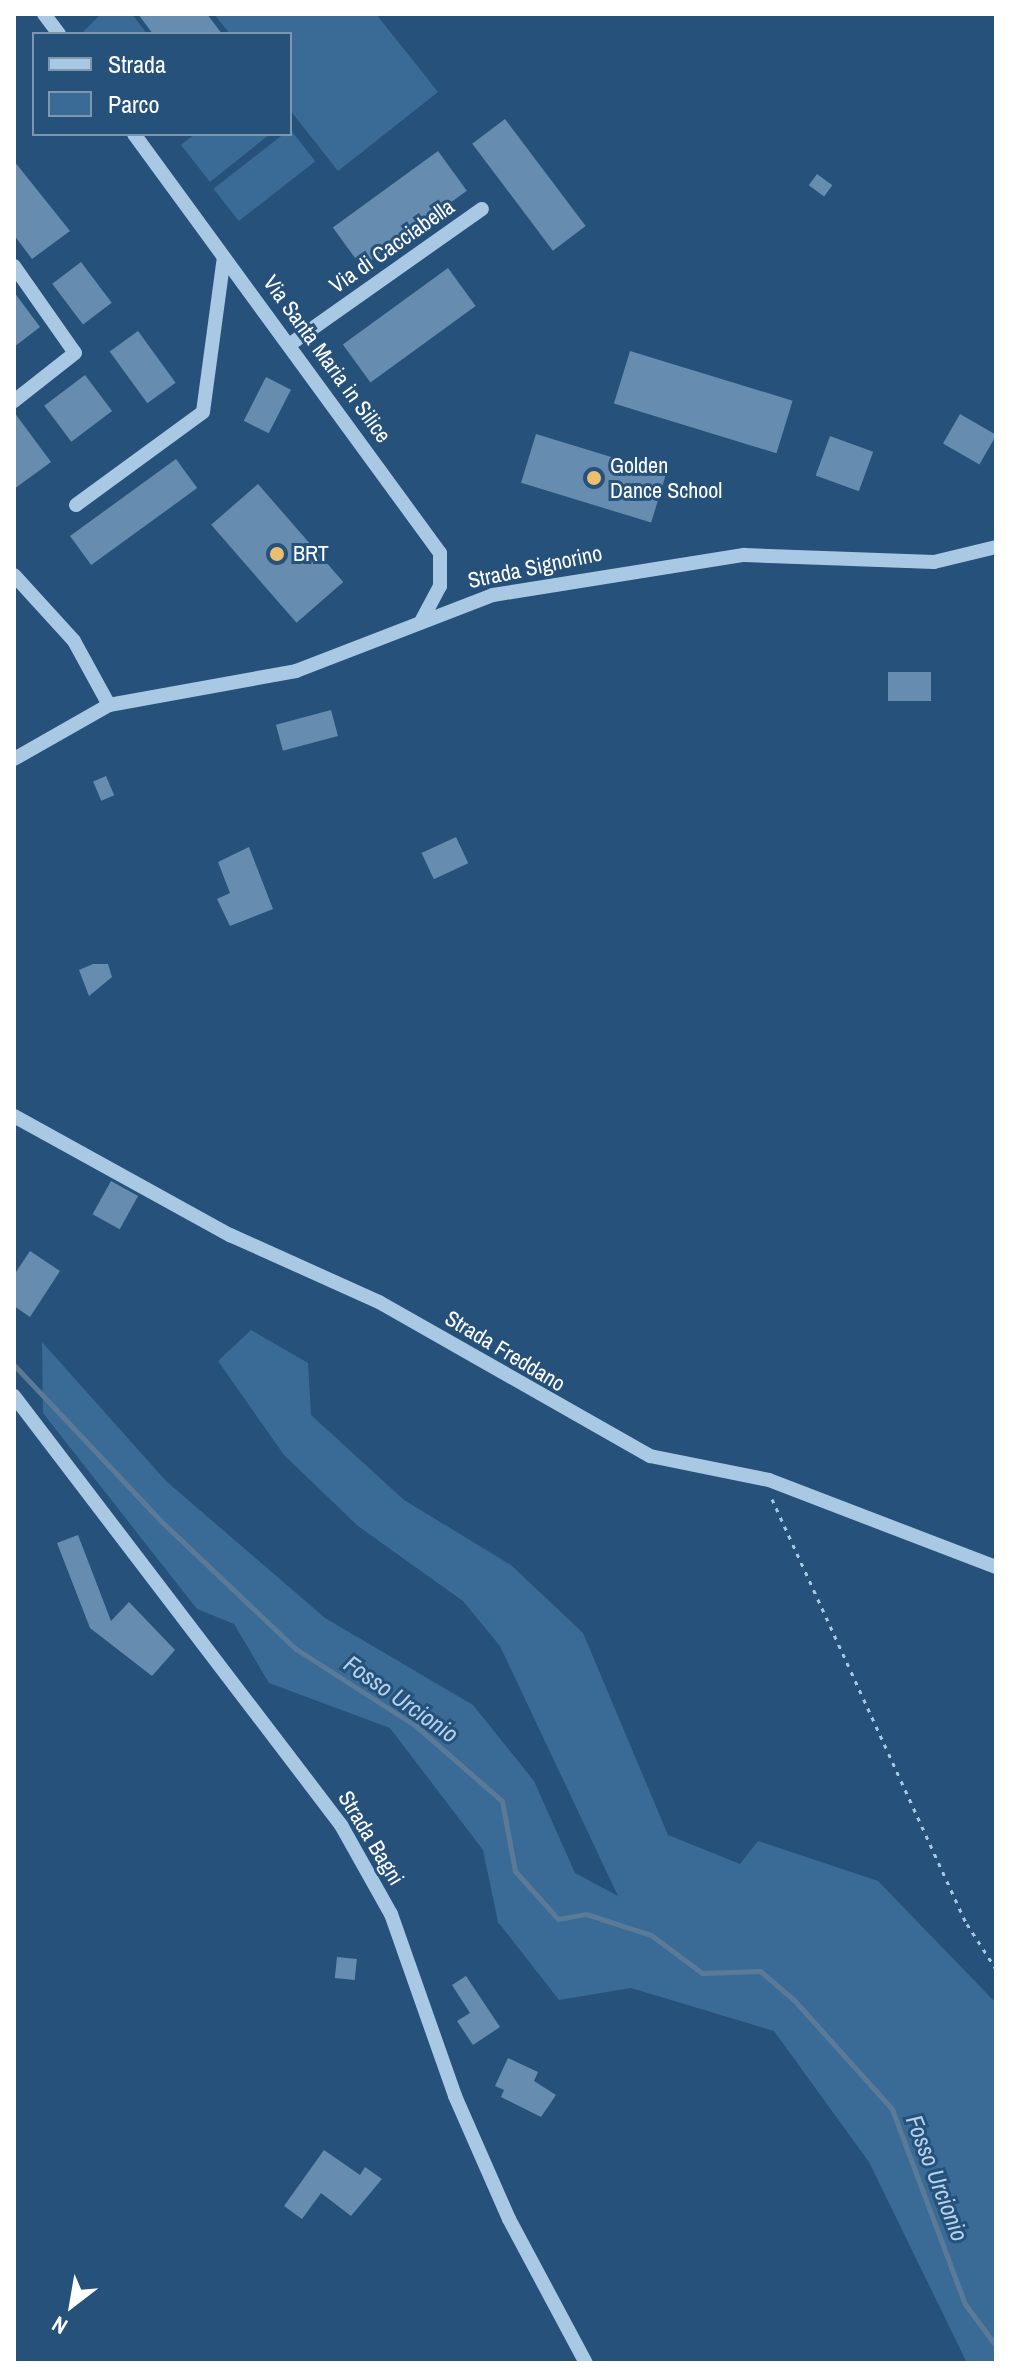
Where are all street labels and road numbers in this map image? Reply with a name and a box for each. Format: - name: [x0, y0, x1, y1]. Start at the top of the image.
- street label: Via di Cacciabella: [325, 193, 459, 299]
- street label: Via Santa Maria in Silice: [257, 270, 397, 448]
- street label: Strada Signorino: [466, 540, 604, 594]
- street label: Strada Freddano: [440, 1305, 570, 1397]
- street label: Strada Bagni: [333, 1786, 409, 1890]

